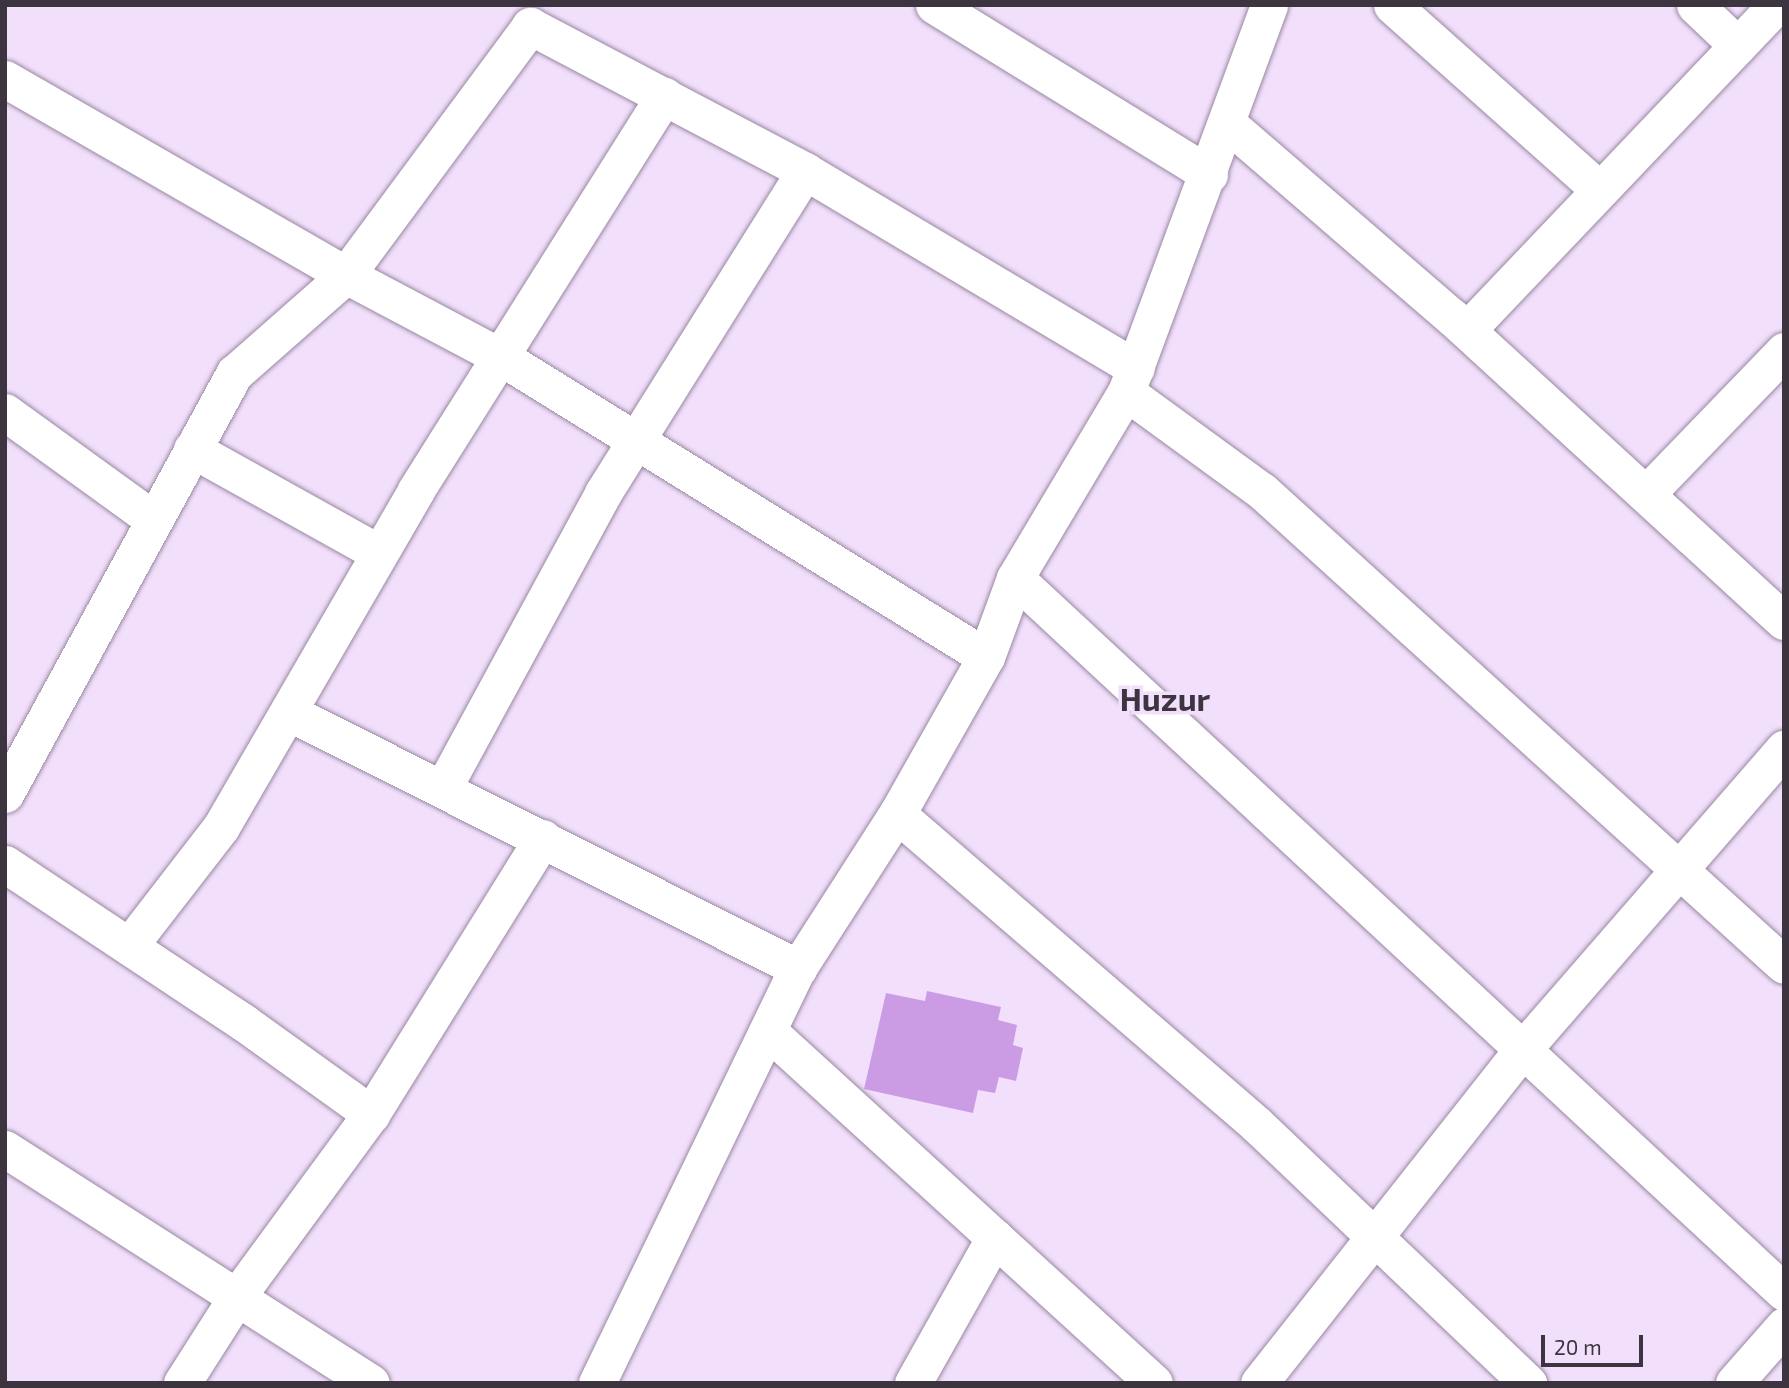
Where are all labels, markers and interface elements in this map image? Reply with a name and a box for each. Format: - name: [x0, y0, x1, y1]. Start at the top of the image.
- district label: Huzur: [1120, 679, 1210, 717]
- scale bar: [1544, 1322, 1646, 1366]
- text: 20 m: [1554, 1334, 1602, 1359]

